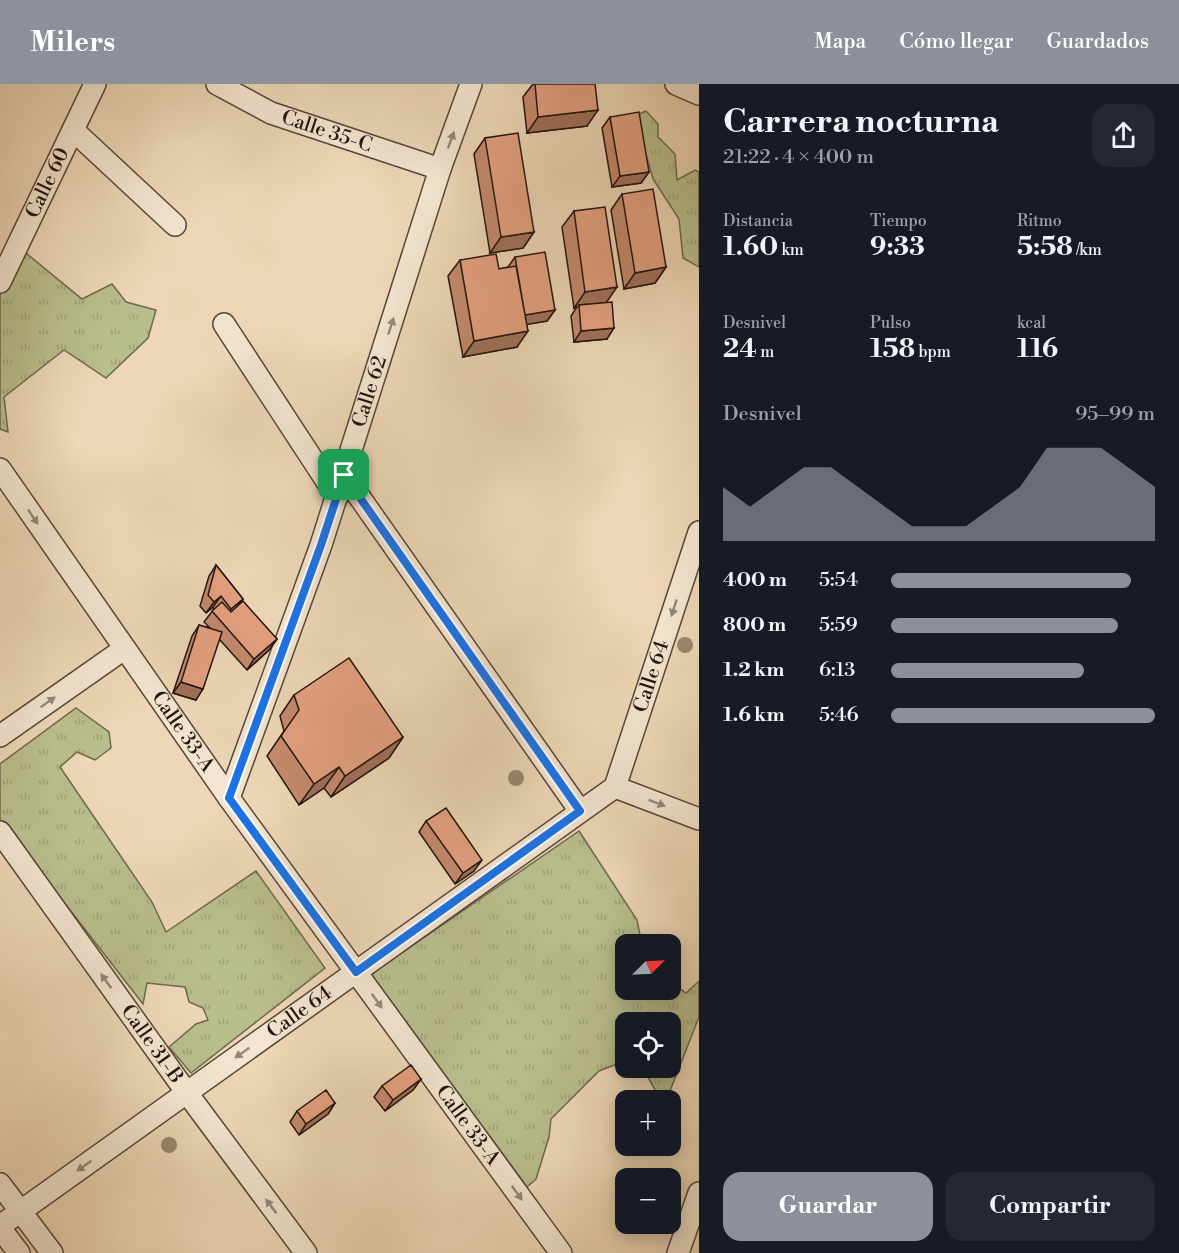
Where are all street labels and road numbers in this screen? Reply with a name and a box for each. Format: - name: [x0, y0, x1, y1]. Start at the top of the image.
- street label: Calle 35-C: [278, 105, 375, 158]
- street label: Calle 60: [20, 143, 75, 222]
- street label: Calle 62: [347, 353, 393, 431]
- street label: Calle 64: [628, 637, 675, 716]
- street label: Calle 33-A: [146, 686, 221, 778]
- street label: Calle 64: [262, 980, 337, 1044]
- street label: Calle 31-B: [115, 1000, 189, 1088]
- street label: Calle 33-A: [430, 1080, 506, 1171]

